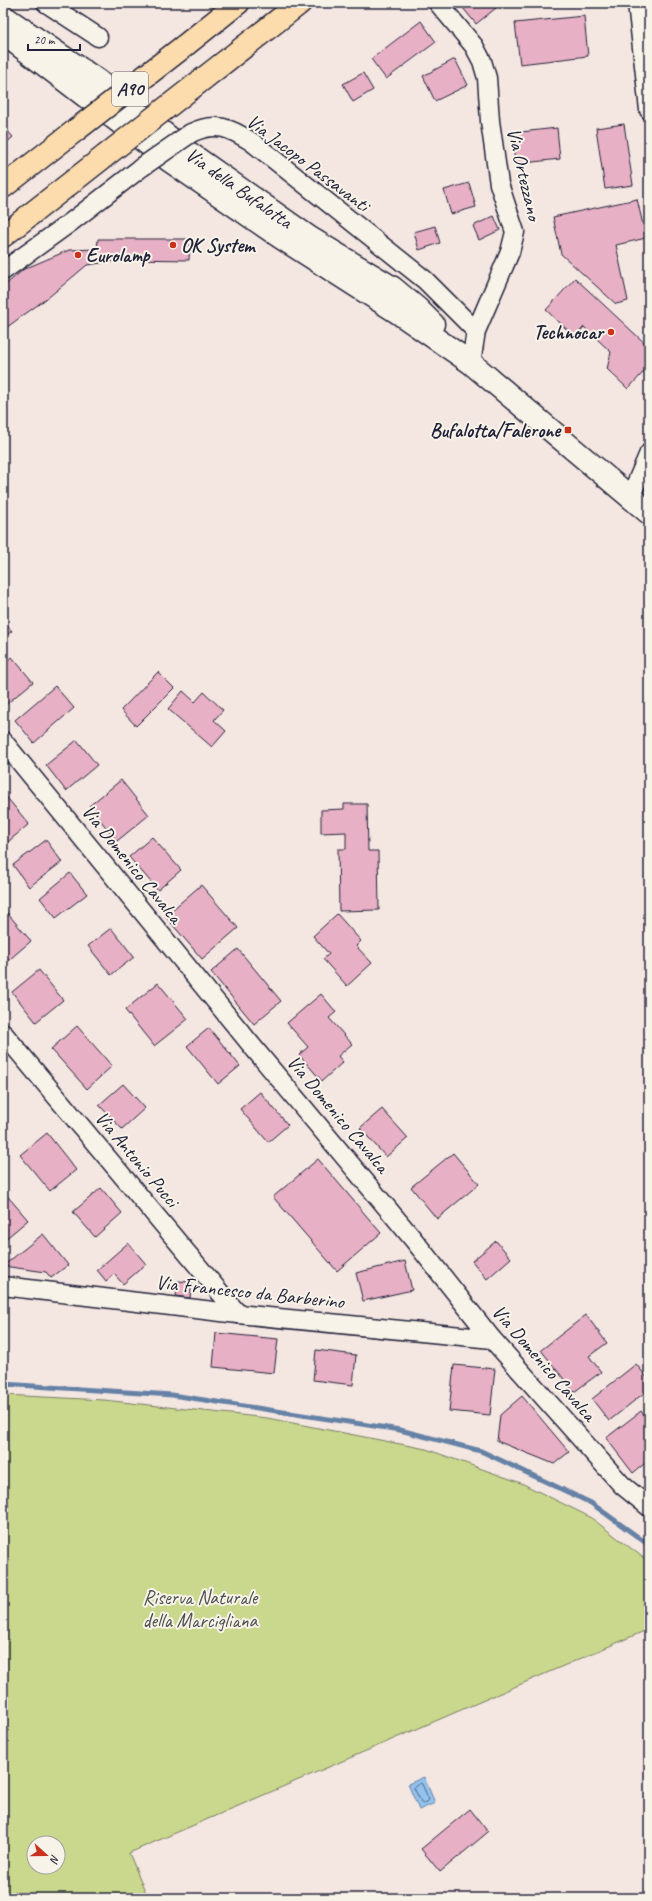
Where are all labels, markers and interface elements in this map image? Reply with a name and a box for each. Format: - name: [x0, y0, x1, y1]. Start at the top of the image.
- scale bar: [28, 26, 80, 52]
- text: 20 m: [34, 32, 56, 48]
- road number: A90: [112, 72, 148, 106]
- street label: Via Jacopo Passavanti: [242, 109, 376, 219]
- street label: Via Ortezzano: [501, 125, 547, 225]
- street label: Via della Bufalotta: [181, 142, 299, 235]
- place label: OK System: [181, 233, 256, 258]
- marker: OK System: [168, 240, 178, 250]
- place label: Eurolamp: [86, 243, 151, 268]
- marker: Eurolamp: [73, 250, 83, 260]
- place label: Technocar: [533, 320, 606, 345]
- marker: Technocar: [606, 327, 616, 337]
- place label: Bufalotta/Falerone: [430, 418, 562, 443]
- marker: Bufalotta/Falerone: [563, 425, 573, 435]
- street label: Via Domenico Cavalca: [76, 799, 189, 930]
- street label: Via Domenico Cavalca: [281, 1050, 396, 1179]
- street label: Via Antonio Pucci: [90, 1106, 186, 1214]
- street label: Via Francesco da Barberino: [155, 1270, 346, 1314]
- street label: Via Domenico Cavalca: [487, 1300, 603, 1428]
- park label: Riserva Naturale della Marcigliana: [143, 1585, 259, 1633]
- north arrow: [26, 1835, 66, 1875]
- text: N: [47, 1853, 63, 1866]

